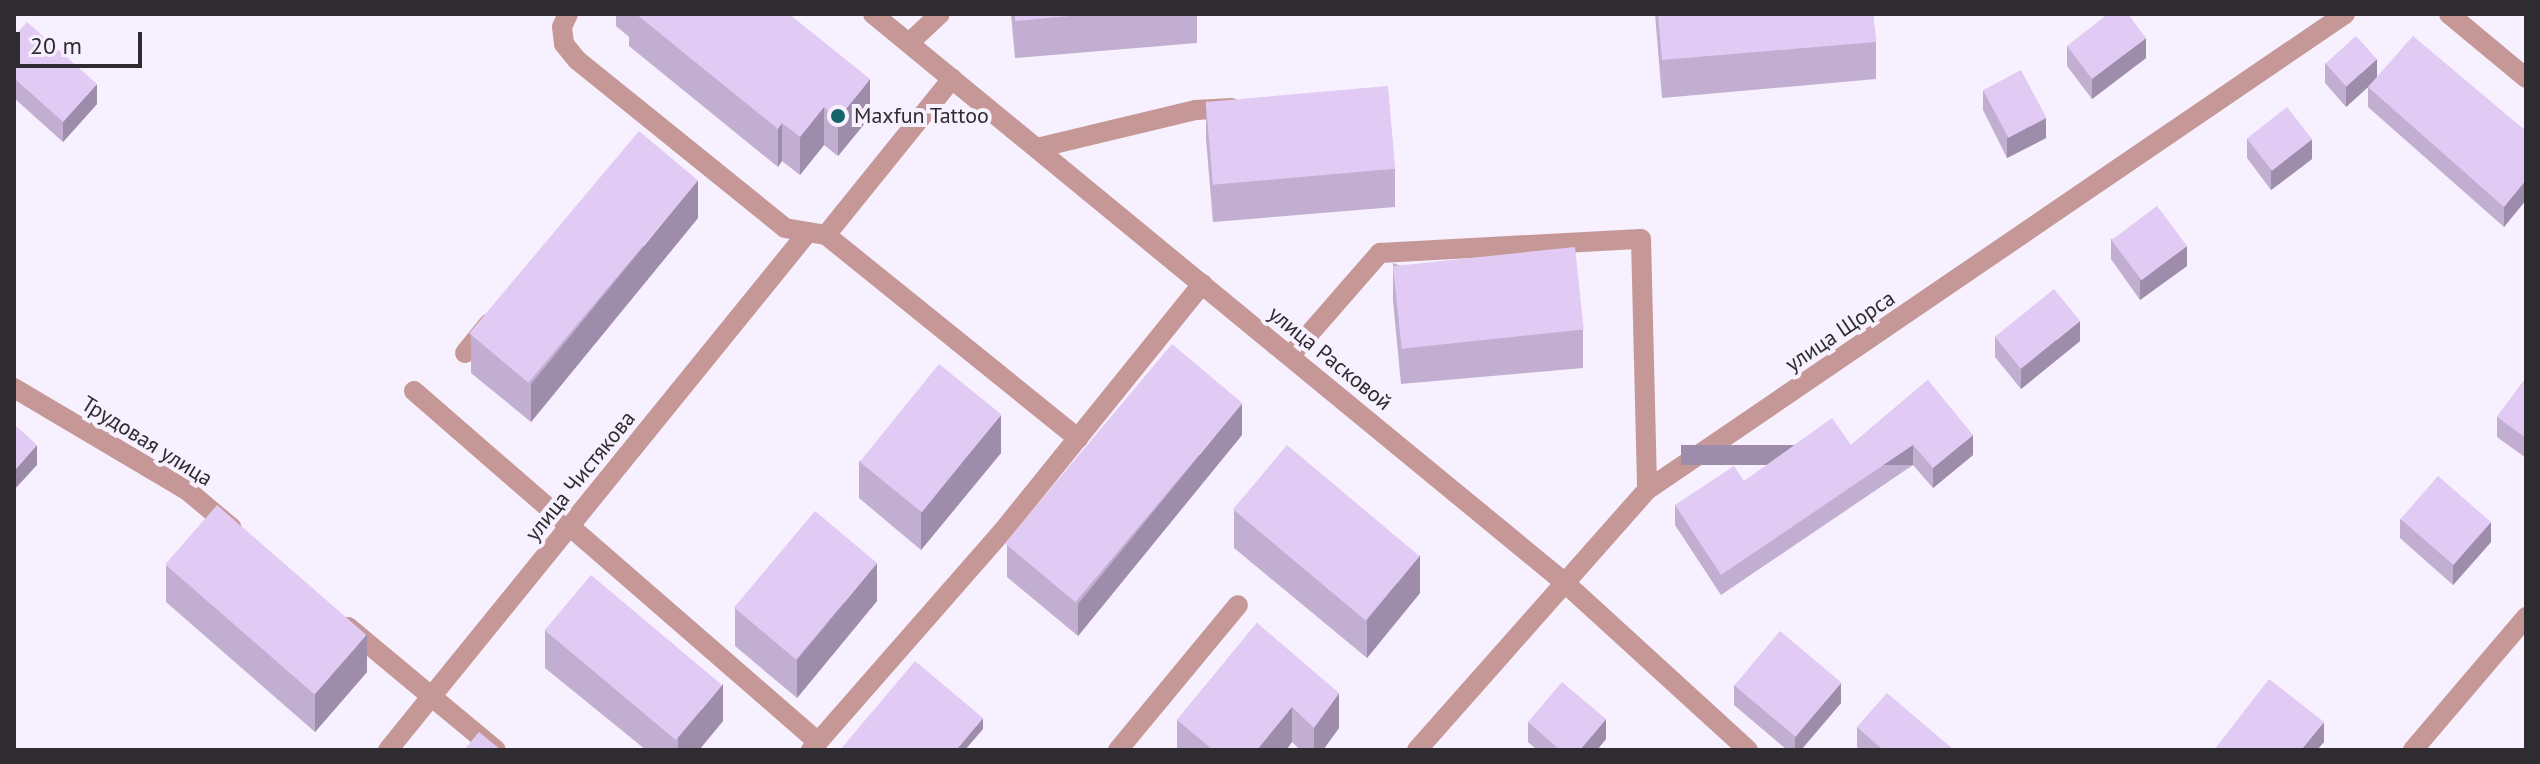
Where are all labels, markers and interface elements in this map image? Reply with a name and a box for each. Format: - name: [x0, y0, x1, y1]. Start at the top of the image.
- scale bar: [20, 16, 146, 66]
- text: 20 m: [30, 30, 82, 61]
- place label: Maxfun Tattoo: [854, 103, 989, 129]
- marker: Maxfun Tattoo: [829, 107, 847, 125]
- street label: улица Щорса: [1780, 285, 1900, 377]
- street label: улица Расковой: [1263, 300, 1397, 416]
- street label: Трудовая улица: [77, 390, 217, 492]
- street label: улица Чистякова: [519, 406, 641, 546]

